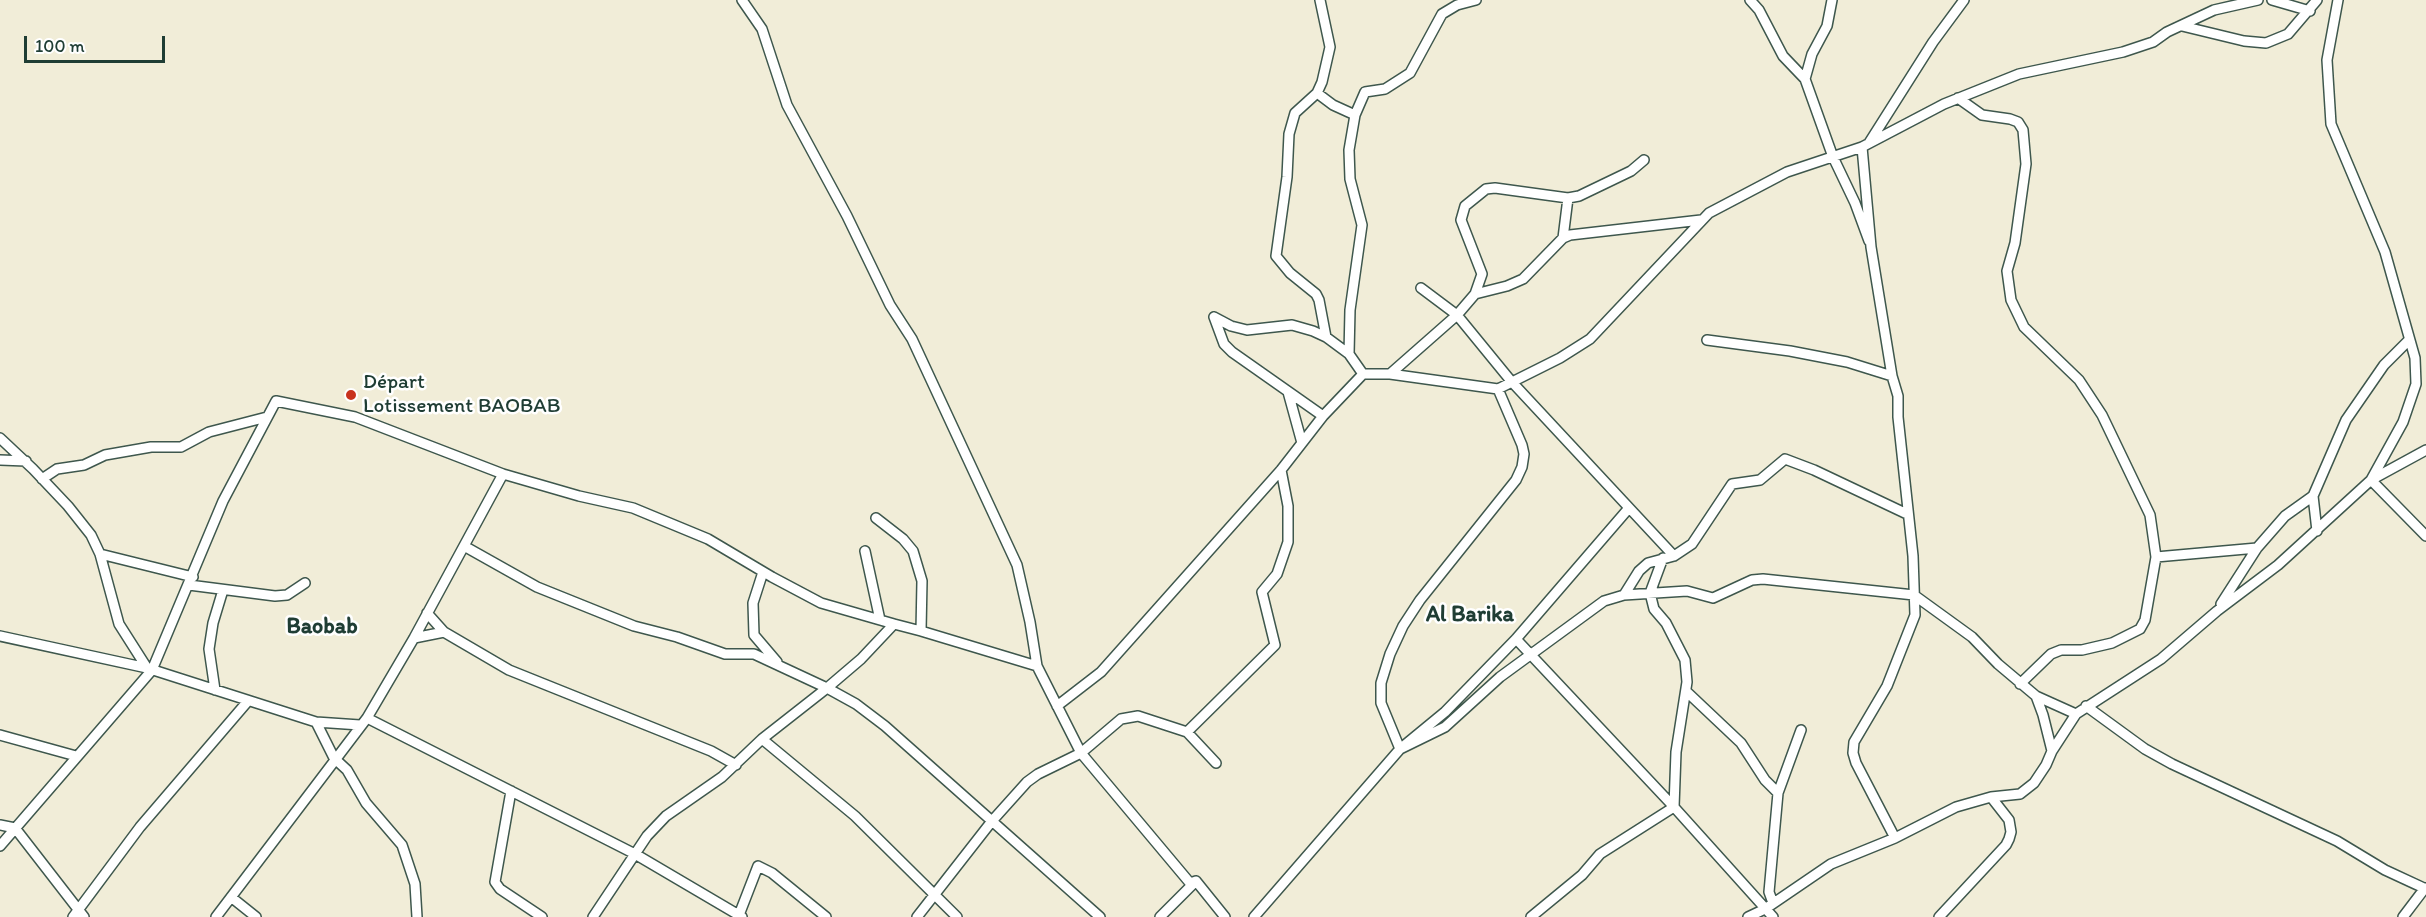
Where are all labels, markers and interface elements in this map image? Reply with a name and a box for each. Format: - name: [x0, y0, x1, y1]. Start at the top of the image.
- scale bar: [27, 24, 168, 62]
- text: 100 m: [35, 35, 85, 57]
- place label: Départ Lotissement BAOBAB: [363, 370, 561, 420]
- marker: Départ Lotissement BAOBAB: [344, 388, 358, 402]
- district label: Al Barika: [1426, 602, 1514, 628]
- district label: Baobab: [286, 614, 358, 640]

